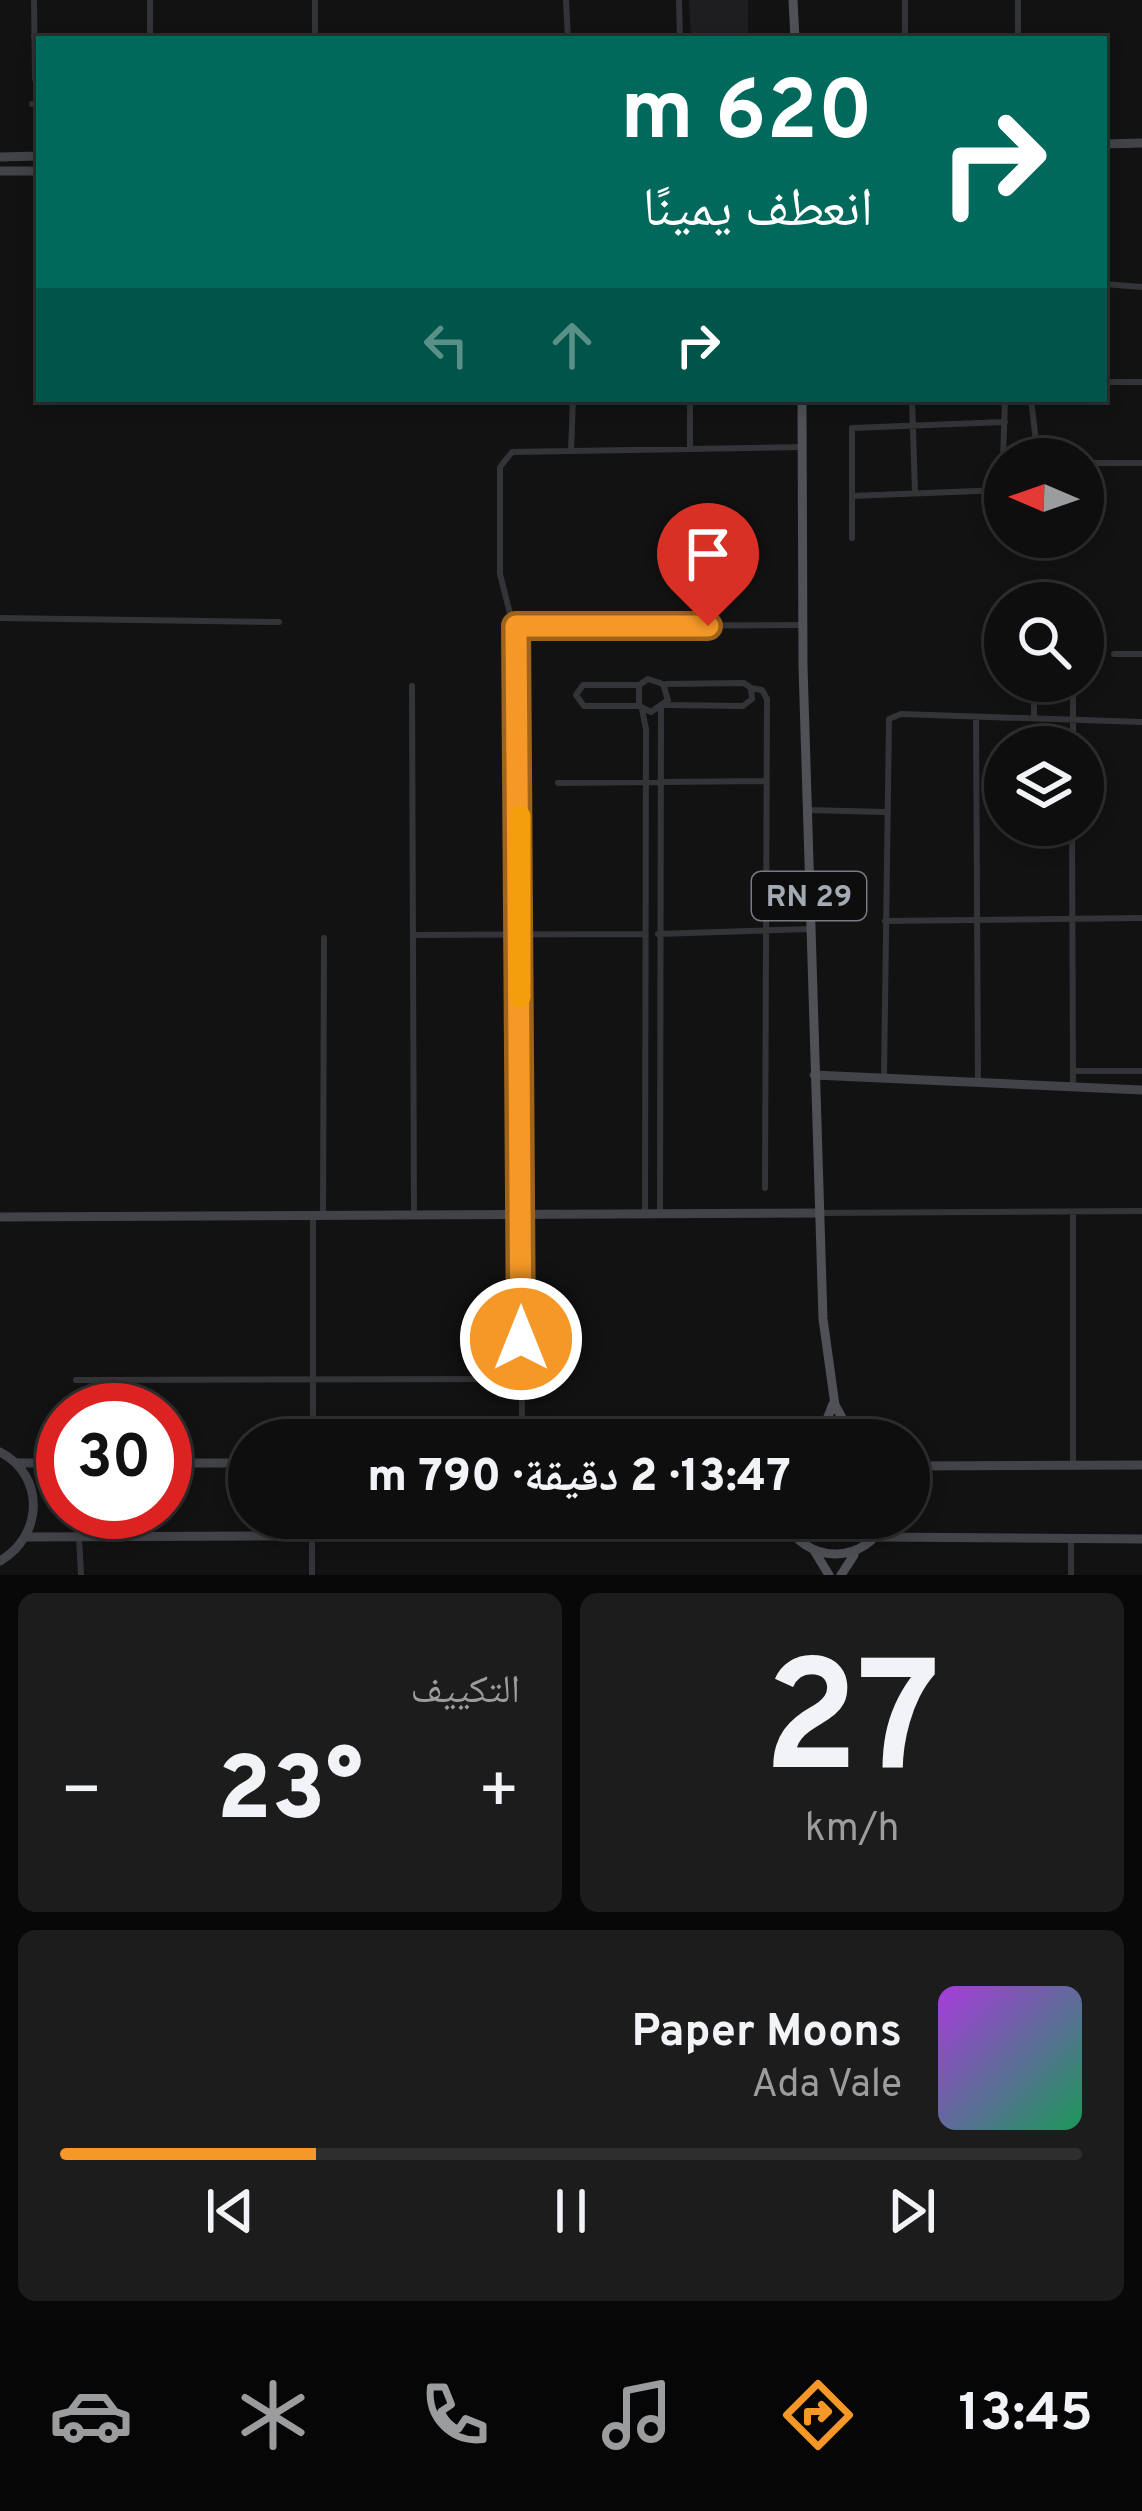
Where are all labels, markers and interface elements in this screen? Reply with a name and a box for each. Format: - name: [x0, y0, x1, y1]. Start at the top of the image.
- text: 620 m: [620, 63, 873, 169]
- icon: right: [915, 84, 1071, 240]
- text: انعطف يمينًا: [642, 177, 873, 246]
- icon: left: [413, 312, 479, 378]
- icon: ahead: [539, 312, 605, 378]
- icon: right: [665, 312, 731, 378]
- north arrow: [984, 438, 1104, 558]
- map controls: [984, 438, 1104, 846]
- pin: [657, 503, 759, 626]
- icon: arrive: [675, 521, 741, 587]
- button: search: [984, 582, 1104, 702]
- button: layers: [984, 726, 1104, 846]
- road number: RN 29: [752, 872, 866, 920]
- position arrow: [458, 1276, 584, 1402]
- speed limit sign: 30: [36, 1383, 192, 1539]
- text: 13:47 · 2 دقيقة · 790 m: [367, 1450, 791, 1507]
- text: 27: [763, 1629, 941, 1827]
- text: التكييف: [411, 1668, 520, 1717]
- text: 23°: [217, 1738, 363, 1851]
- text: −: [60, 1753, 103, 1836]
- text: +: [477, 1753, 520, 1836]
- text: km/h: [805, 1806, 899, 1855]
- text: Paper Moons: [631, 2005, 902, 2062]
- text: Ada Vale: [751, 2062, 902, 2111]
- icon: previous: [197, 2178, 263, 2244]
- icon: pause: [538, 2178, 604, 2244]
- icon: next: [879, 2178, 945, 2244]
- icon: car: [49, 2373, 133, 2457]
- icon: climate: [231, 2373, 315, 2457]
- icon: phone: [413, 2373, 497, 2457]
- icon: music: [595, 2373, 679, 2457]
- icon: directions: [776, 2373, 860, 2457]
- text: 13:45: [958, 2381, 1093, 2450]

